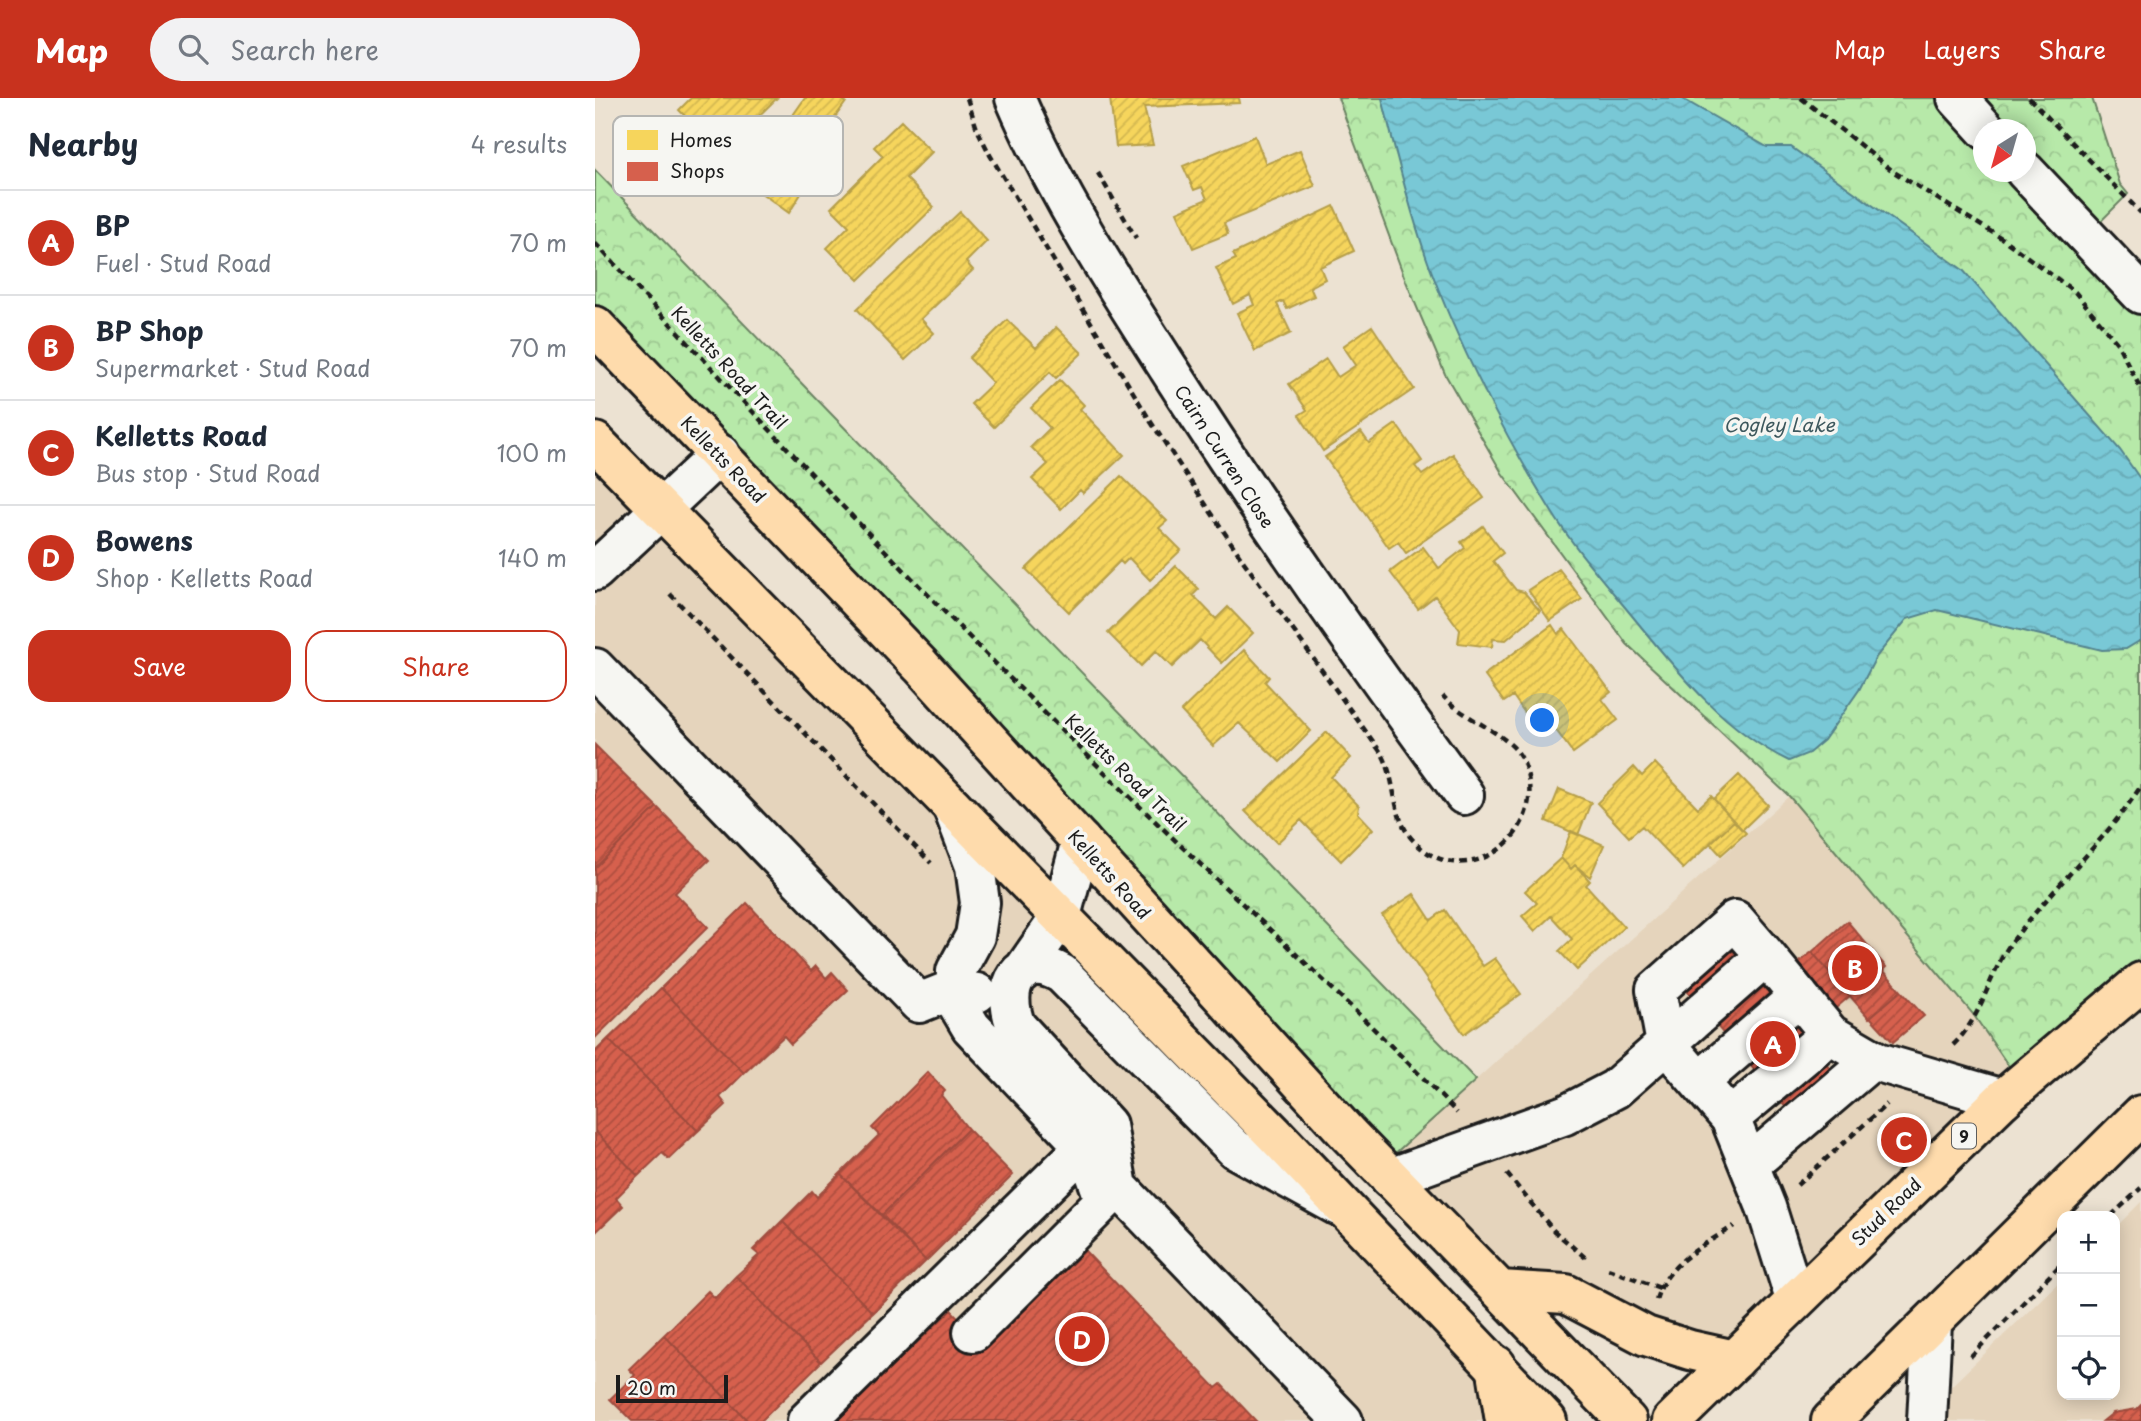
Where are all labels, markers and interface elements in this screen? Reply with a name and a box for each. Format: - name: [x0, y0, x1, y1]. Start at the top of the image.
- search box: [150, 18, 640, 81]
- text: Map: [35, 24, 108, 74]
- icon: search: [174, 30, 212, 68]
- text: Search here: [230, 30, 379, 69]
- text: Map: [1834, 31, 1885, 67]
- text: Layers: [1923, 31, 2000, 67]
- text: Share: [2038, 31, 2106, 67]
- legend: [613, 116, 843, 196]
- north arrow: [1973, 119, 2036, 182]
- text: Nearby: [28, 121, 138, 166]
- text: Homes: [670, 125, 732, 153]
- text: 4 results: [471, 126, 567, 161]
- text: Shops: [670, 156, 724, 184]
- text: BP: [95, 206, 130, 245]
- text: A: [42, 225, 60, 260]
- text: 70 m: [509, 225, 567, 260]
- text: Fuel · Stud Road: [95, 245, 272, 280]
- street label: Kelletts Road Trail: [666, 299, 794, 435]
- text: BP Shop: [95, 311, 204, 350]
- text: B: [43, 330, 59, 365]
- text: 70 m: [509, 330, 567, 365]
- text: Supermarket · Stud Road: [95, 350, 371, 385]
- street label: Cairn Curren Close: [1168, 379, 1282, 533]
- street label: Kelletts Road: [675, 409, 773, 509]
- water label: Cogley Lake: [1723, 410, 1835, 438]
- text: Kelletts Road: [95, 416, 267, 455]
- text: C: [42, 435, 60, 470]
- text: 100 m: [497, 435, 567, 470]
- text: Bus stop · Stud Road: [95, 455, 321, 490]
- text: Bowens: [95, 521, 193, 560]
- text: D: [42, 540, 60, 575]
- text: 140 m: [498, 540, 567, 575]
- text: Shop · Kelletts Road: [95, 560, 313, 595]
- button: Save: [28, 630, 291, 702]
- button: Share: [305, 630, 567, 702]
- your location: [1525, 703, 1559, 737]
- street label: Kelletts Road Trail: [1059, 707, 1193, 837]
- street label: Kelletts Road: [1062, 823, 1158, 925]
- pin: B: [1832, 942, 1878, 994]
- pin: A: [1750, 1018, 1796, 1070]
- pin: C: [1881, 1114, 1927, 1166]
- road number: 9: [1952, 1124, 1976, 1148]
- street label: Stud Road: [1845, 1171, 1927, 1251]
- map controls: [2057, 1211, 2120, 1400]
- button: +: [2057, 1211, 2120, 1274]
- button: −: [2057, 1274, 2120, 1337]
- pin: D: [1059, 1313, 1105, 1365]
- button: locate: [2057, 1337, 2120, 1400]
- scale bar: [616, 1372, 728, 1404]
- text: 20 m: [627, 1373, 676, 1401]

